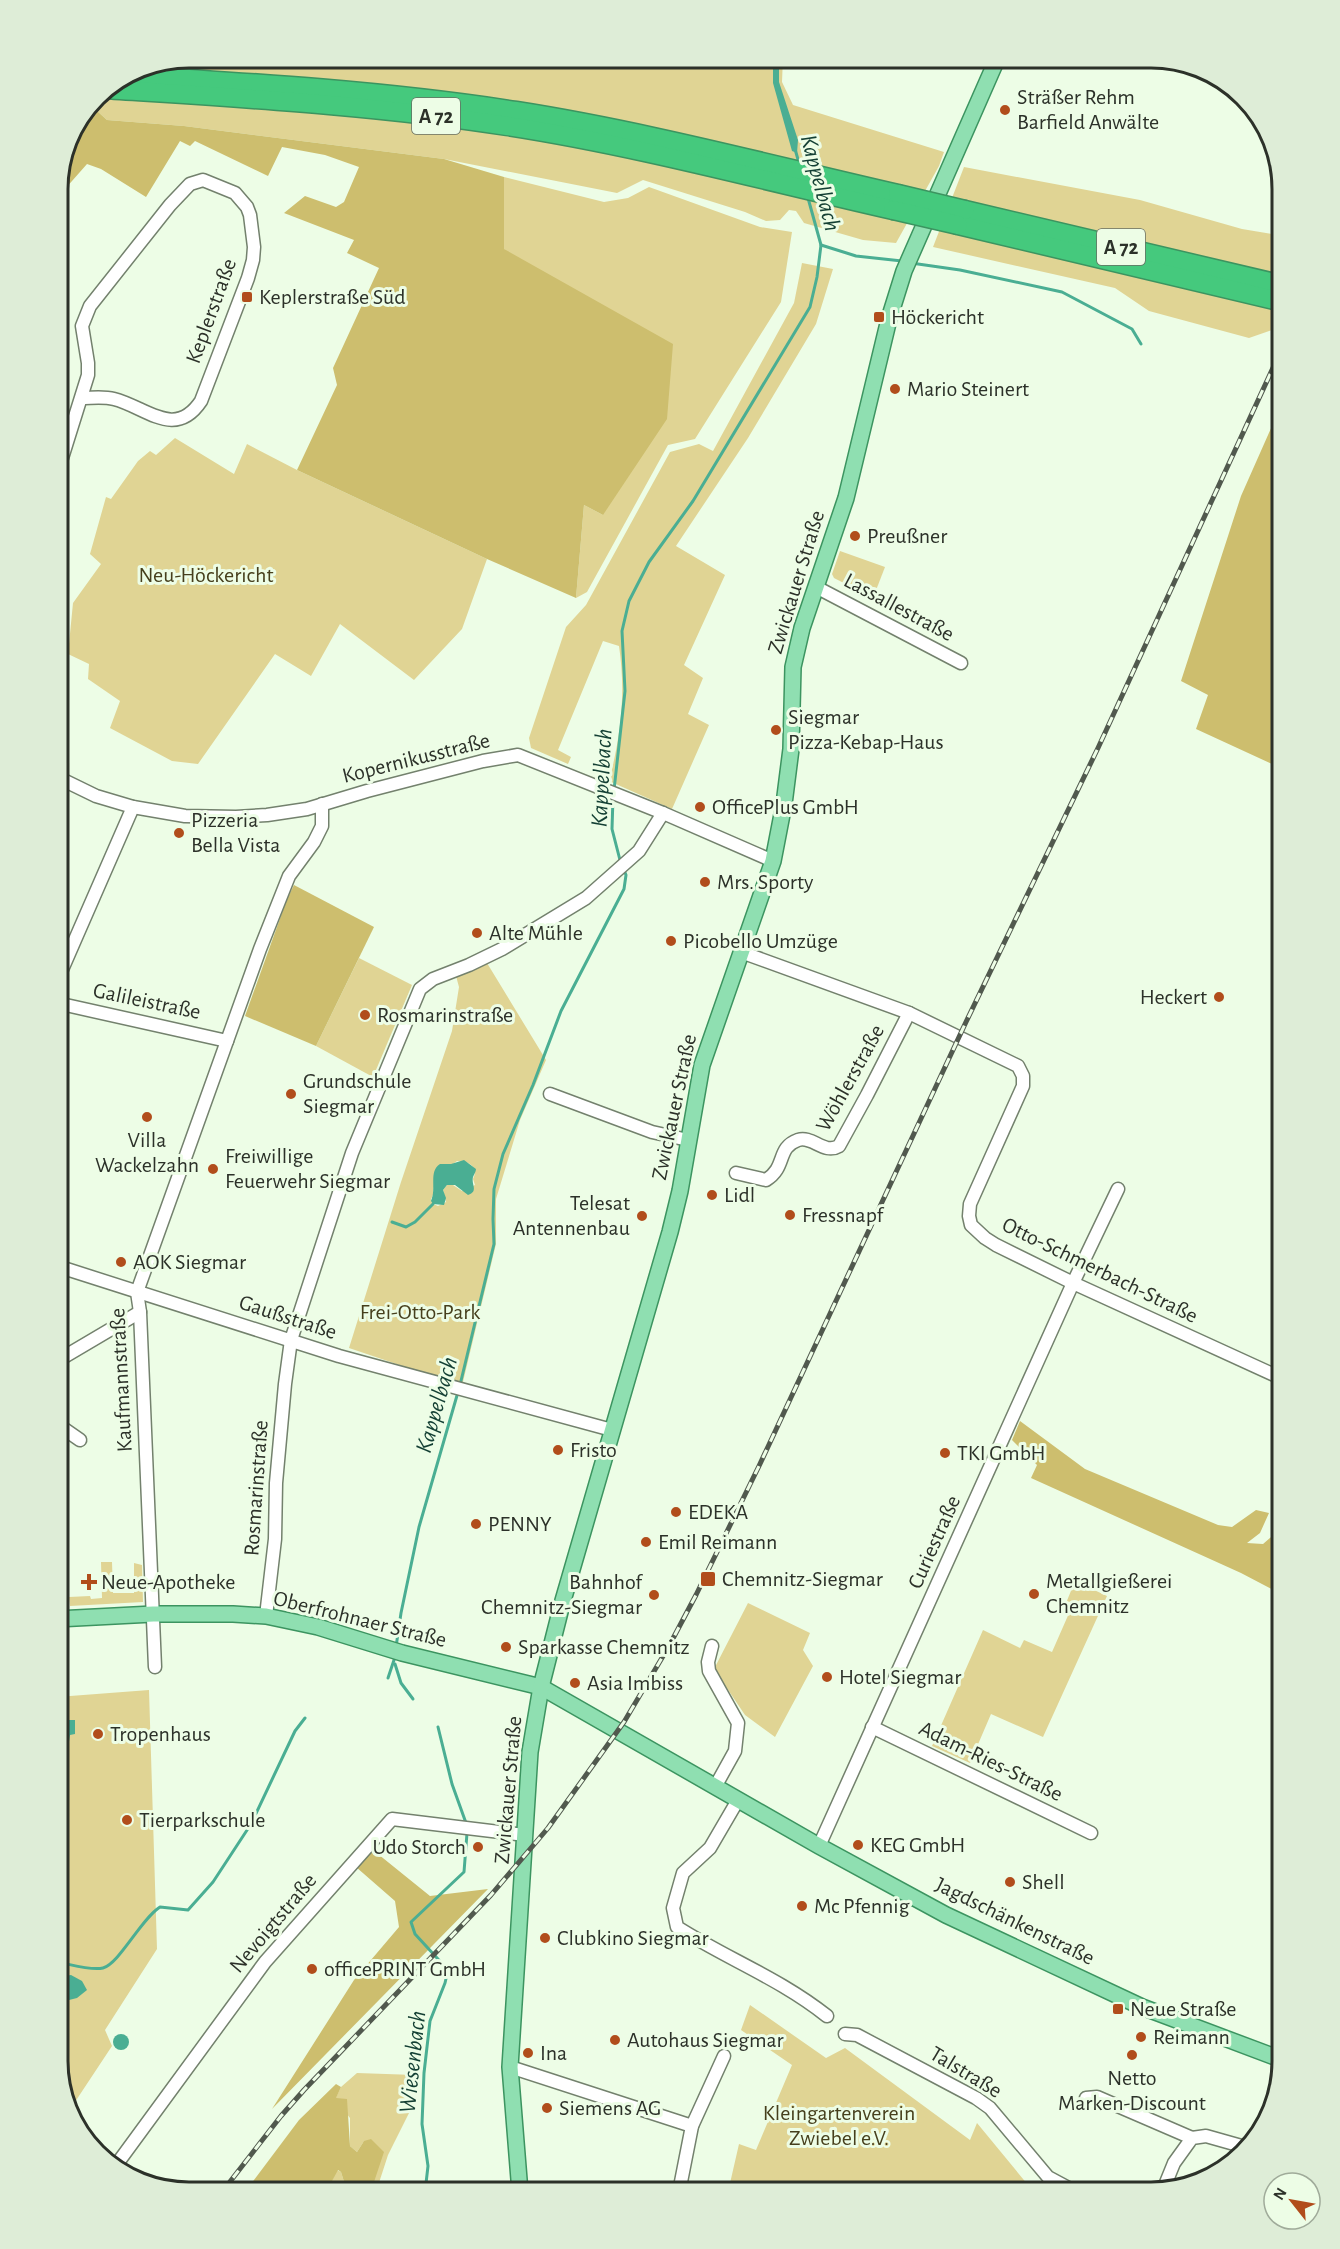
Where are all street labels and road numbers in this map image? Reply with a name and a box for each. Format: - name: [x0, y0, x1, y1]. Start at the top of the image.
- road number: A 72: [412, 98, 460, 134]
- road number: A 72: [1097, 229, 1145, 265]
- street label: Keplerstraße: [182, 256, 240, 366]
- street label: Zwickauer Straße: [764, 508, 828, 656]
- street label: Lassallestraße: [840, 569, 958, 645]
- street label: Kopernikusstraße: [340, 729, 492, 787]
- street label: Galileistraße: [91, 979, 203, 1023]
- street label: Wöhlerstraße: [812, 1021, 888, 1135]
- street label: Zwickauer Straße: [648, 1032, 700, 1182]
- street label: Otto-Schmerbach-Straße: [999, 1213, 1201, 1327]
- street label: Gaußstraße: [237, 1291, 339, 1343]
- street label: Kaufmannstraße: [106, 1307, 136, 1453]
- street label: Rosmarinstraße: [240, 1419, 272, 1557]
- street label: Curiestraße: [904, 1492, 964, 1592]
- street label: Oberfrohnaer Straße: [271, 1587, 449, 1651]
- street label: Zwickauer Straße: [491, 1715, 525, 1865]
- street label: Adam-Ries-Straße: [916, 1717, 1066, 1805]
- street label: Nevoigtstraße: [225, 1869, 321, 1977]
- street label: Jagdschänkenstraße: [932, 1873, 1098, 1969]
- street label: Talstraße: [926, 2042, 1006, 2102]

